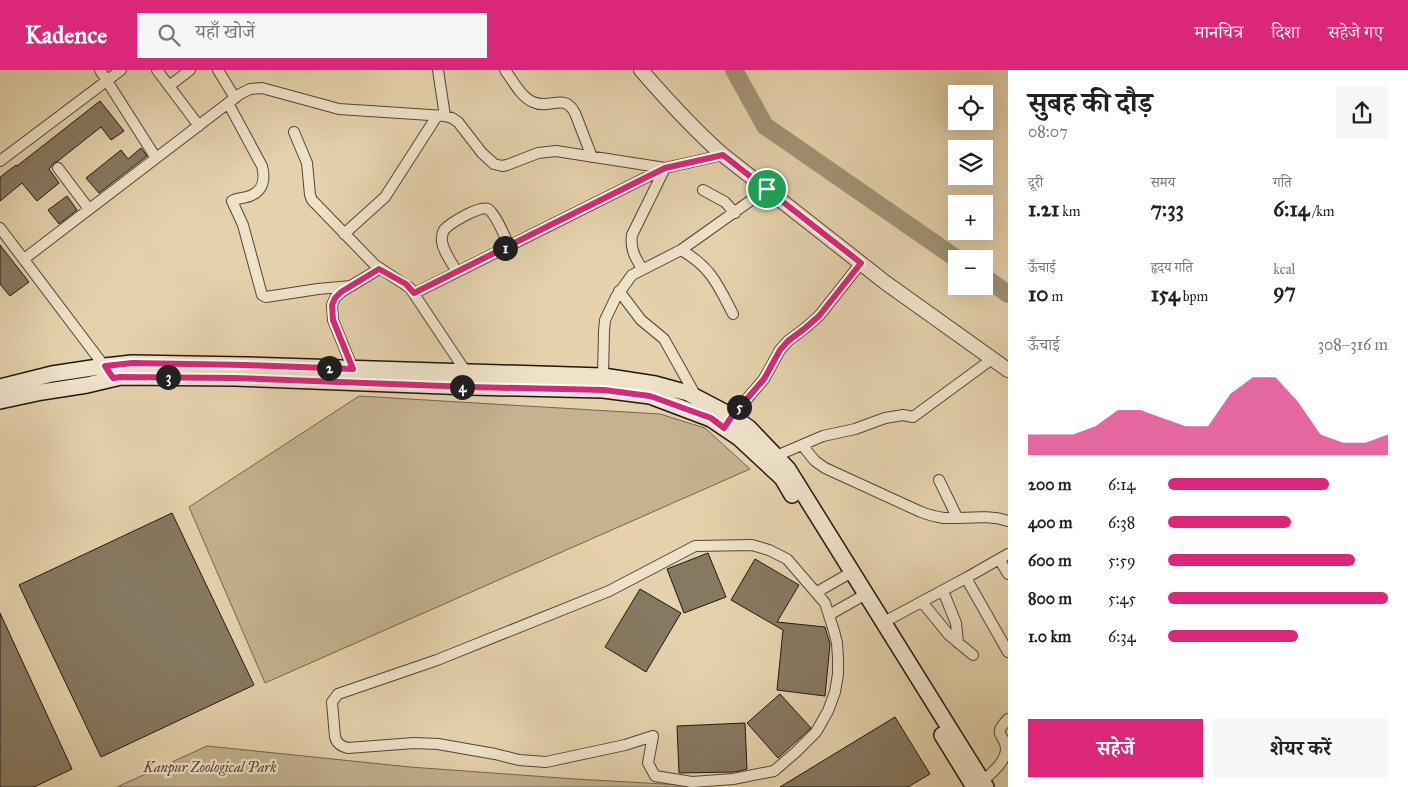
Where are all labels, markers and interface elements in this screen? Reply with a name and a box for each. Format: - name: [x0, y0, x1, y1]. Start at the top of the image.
- search box: [137, 13, 487, 58]
- text: Kadence: [25, 20, 107, 50]
- text: यहाँ खोजें: [195, 20, 255, 43]
- icon: search: [155, 21, 183, 49]
- text: मानचित्र: [1195, 21, 1243, 43]
- text: दिशा: [1271, 21, 1300, 43]
- text: सहेजे गए: [1328, 21, 1383, 43]
- map controls: [948, 85, 993, 295]
- button: locate: [948, 85, 993, 130]
- text: सुबह की दौड़: [1028, 85, 1153, 120]
- button: share: [1336, 87, 1388, 139]
- text: 08:07: [1028, 122, 1068, 141]
- button: layers: [948, 140, 993, 185]
- pin: [746, 168, 788, 210]
- text: दूरी: [1028, 174, 1043, 191]
- text: समय: [1151, 174, 1175, 191]
- text: गति: [1273, 174, 1292, 191]
- icon: arrive: [753, 175, 781, 203]
- button: +: [948, 195, 993, 240]
- text: 1.21: [1028, 196, 1059, 222]
- text: 7:33: [1151, 196, 1184, 222]
- text: 6:14: [1273, 196, 1309, 222]
- text: km: [1059, 203, 1081, 220]
- text: /km: [1309, 203, 1334, 220]
- pin: 1: [492, 236, 518, 260]
- text: 1: [503, 240, 508, 257]
- button: −: [948, 250, 993, 295]
- text: ऊँचाई: [1028, 259, 1056, 276]
- text: हृदय गति: [1151, 259, 1193, 276]
- text: kcal: [1273, 261, 1295, 278]
- text: 97: [1273, 278, 1296, 304]
- text: 10: [1028, 281, 1048, 307]
- text: 154: [1151, 281, 1180, 307]
- text: m: [1048, 288, 1063, 305]
- text: bpm: [1180, 288, 1208, 305]
- text: ऊँचाई: [1028, 335, 1060, 354]
- text: 308–316 m: [1318, 335, 1388, 354]
- pin: 2: [316, 356, 342, 380]
- text: 2: [326, 360, 333, 377]
- pin: 3: [156, 364, 180, 390]
- text: 3: [166, 369, 171, 386]
- pin: 4: [450, 374, 474, 400]
- text: 4: [459, 379, 466, 396]
- pin: 5: [726, 394, 752, 420]
- text: 5: [736, 399, 743, 416]
- text: 200 m: [1028, 475, 1071, 494]
- text: 6:14: [1108, 475, 1135, 494]
- text: 400 m: [1028, 513, 1072, 532]
- text: 6:38: [1108, 513, 1135, 532]
- text: 600 m: [1028, 551, 1072, 570]
- text: 5:59: [1108, 551, 1136, 570]
- text: 800 m: [1028, 589, 1072, 608]
- text: 5:45: [1108, 589, 1136, 608]
- text: 1.0 km: [1028, 627, 1071, 646]
- text: 6:34: [1108, 627, 1136, 646]
- button: सहेजें: [1028, 719, 1203, 777]
- button: शेयर करें: [1213, 719, 1388, 777]
- park label: Kanpur Zoological Park: [143, 759, 277, 777]

